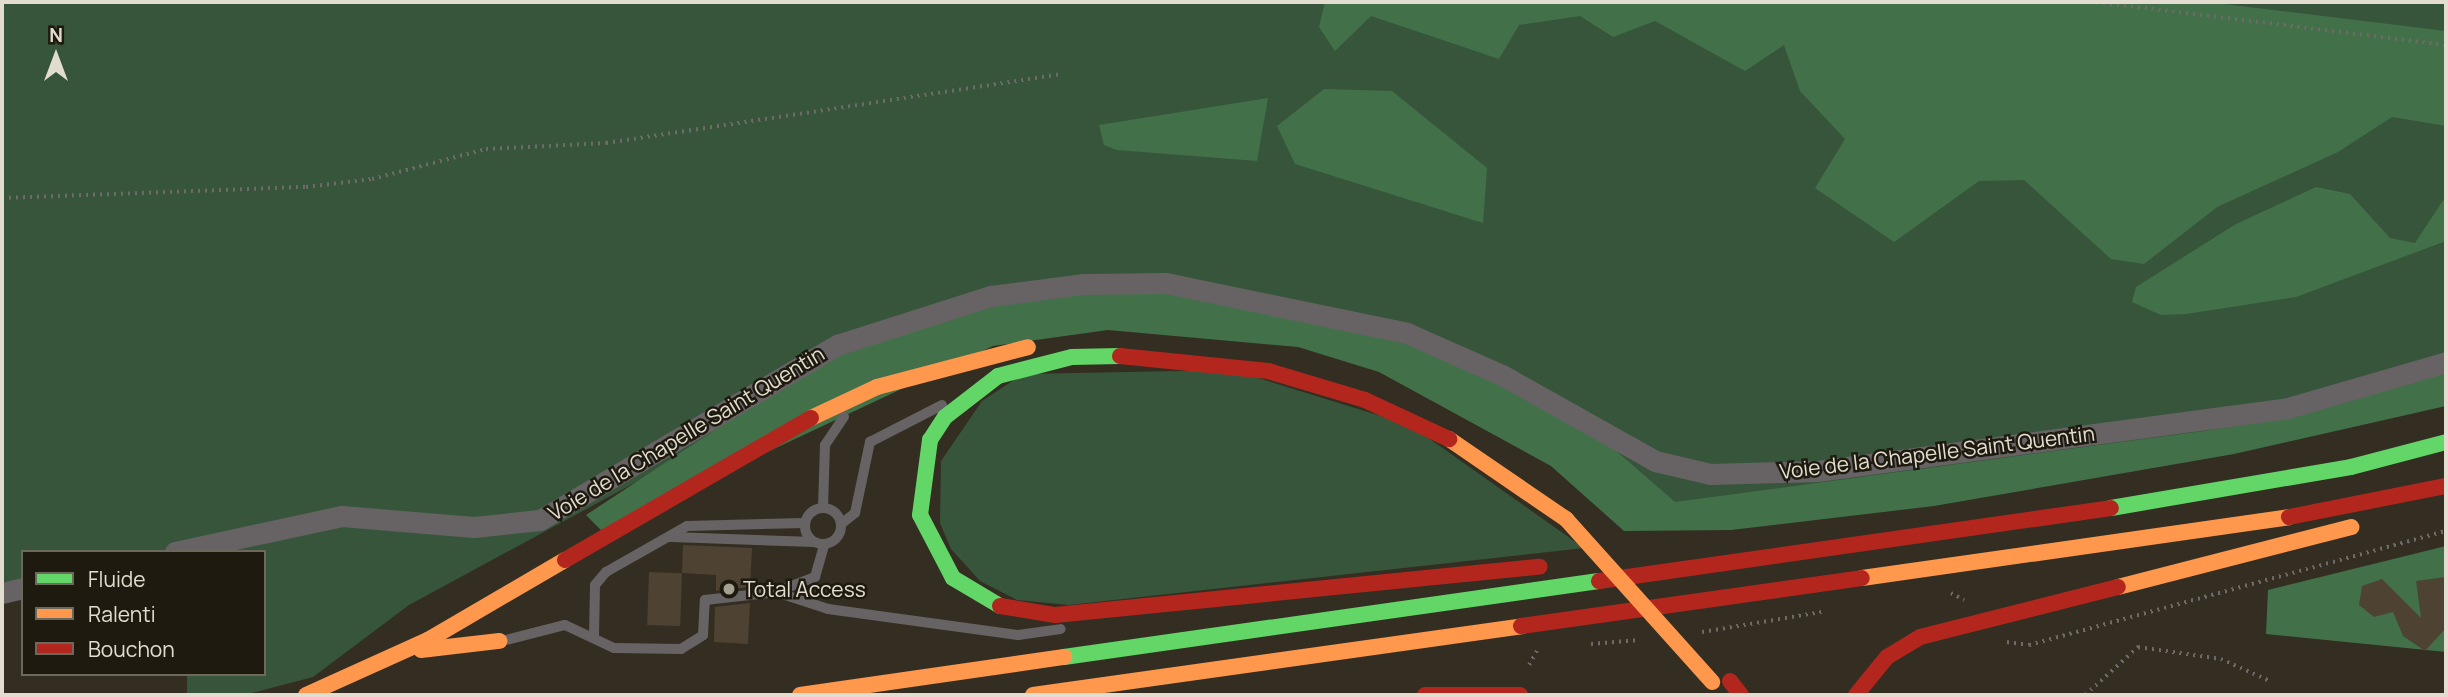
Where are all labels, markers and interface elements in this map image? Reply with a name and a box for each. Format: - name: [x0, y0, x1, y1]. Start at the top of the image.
- north arrow: [21, 21, 91, 91]
- text: N: [49, 22, 63, 48]
- street label: Voie de la Chapelle Saint Quentin: [543, 340, 829, 526]
- street label: Voie de la Chapelle Saint Quentin: [1778, 420, 2096, 484]
- legend: [21, 550, 266, 676]
- text: Fluide: [88, 565, 146, 593]
- place label: Total Access: [743, 576, 866, 602]
- marker: Total Access: [721, 581, 737, 597]
- text: Ralenti: [88, 600, 156, 628]
- text: Bouchon: [88, 635, 175, 663]

